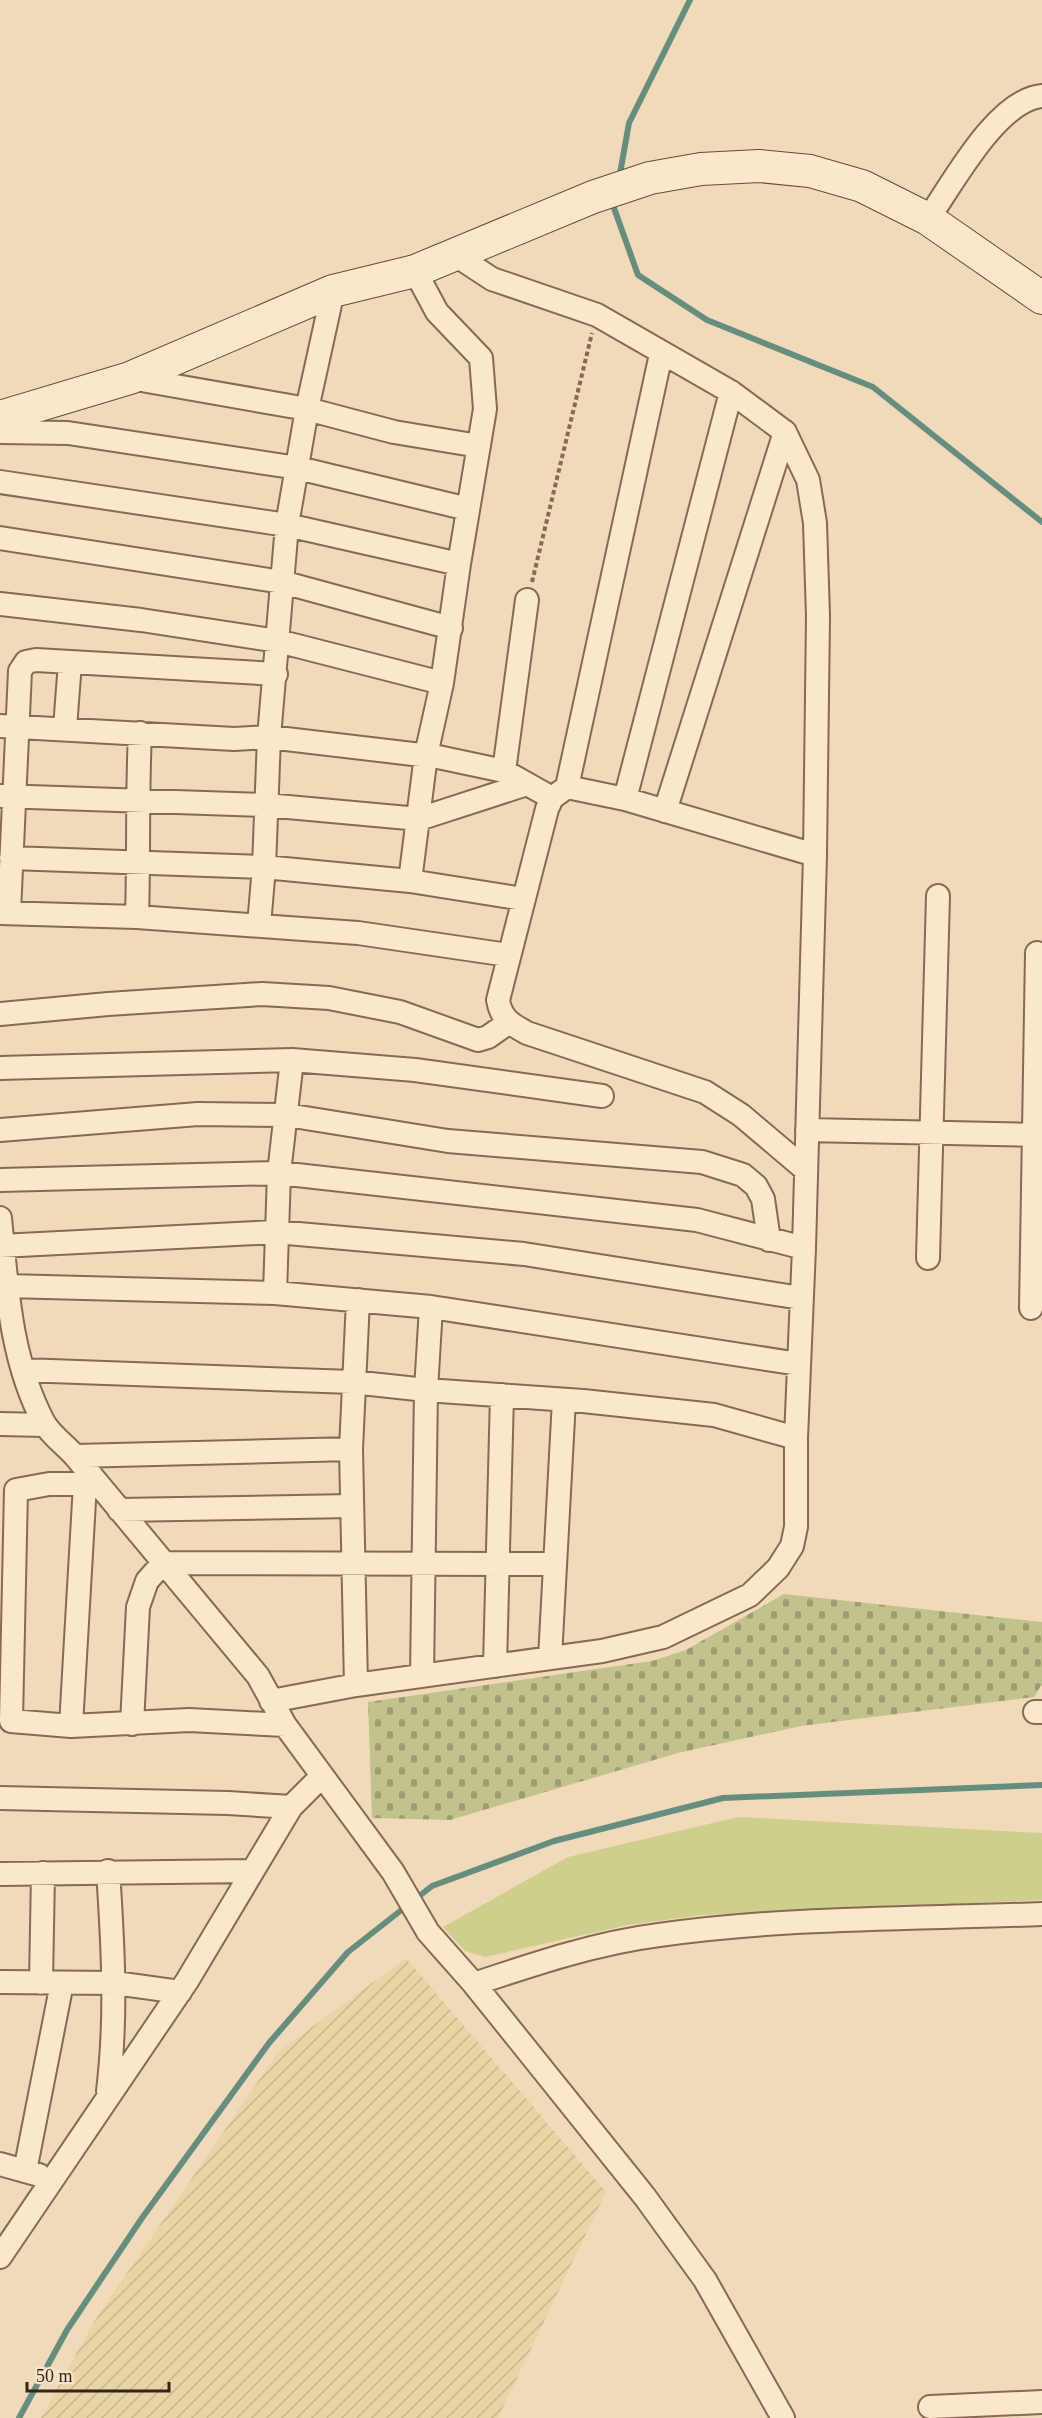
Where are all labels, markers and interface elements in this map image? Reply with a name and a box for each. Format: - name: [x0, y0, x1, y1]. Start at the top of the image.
- scale bar: [27, 2355, 170, 2393]
- text: 50 m: [36, 2366, 73, 2386]

